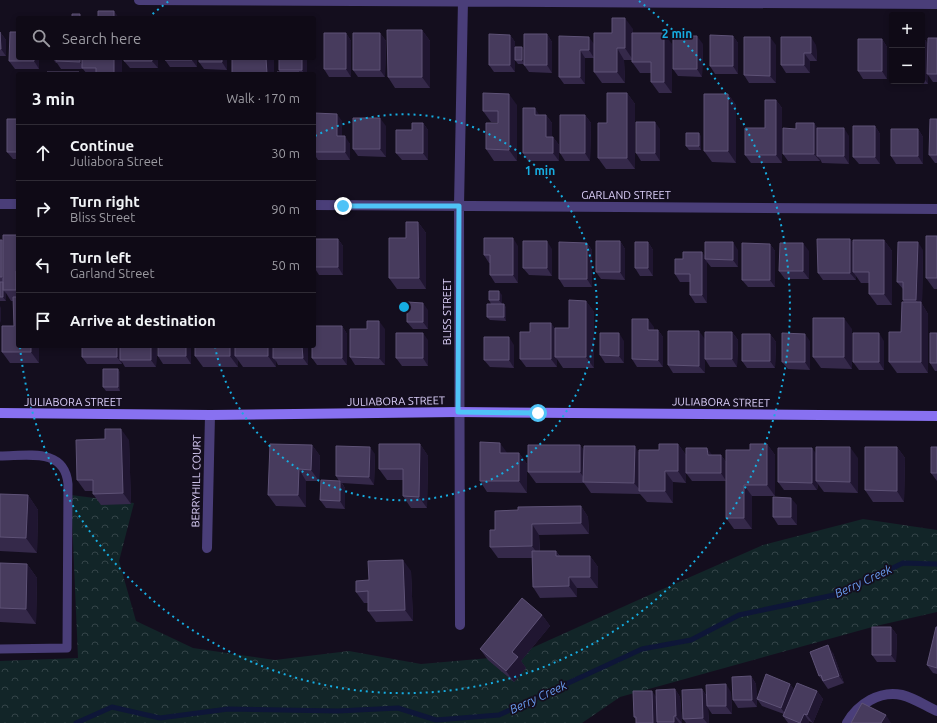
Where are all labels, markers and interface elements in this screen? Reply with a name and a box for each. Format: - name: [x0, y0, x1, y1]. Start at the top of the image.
- map controls: [889, 12, 925, 84]
- button: +: [889, 12, 925, 48]
- search box: [16, 16, 316, 60]
- icon: search: [30, 27, 52, 49]
- text: 2 min: [662, 27, 692, 40]
- text: Search here: [62, 30, 141, 47]
- button: −: [889, 48, 925, 84]
- text: 3 min: [32, 89, 75, 108]
- text: Walk · 170 m: [226, 91, 300, 105]
- text: Continue: [70, 137, 134, 154]
- icon: ahead: [32, 142, 54, 164]
- text: 30 m: [271, 146, 300, 160]
- text: Juliabora Street: [70, 154, 163, 168]
- text: 1 min: [525, 164, 555, 177]
- street label: GARLAND STREET: [581, 189, 671, 201]
- text: Turn right: [70, 193, 140, 210]
- route end: [334, 197, 352, 215]
- icon: right: [32, 198, 54, 220]
- text: 90 m: [271, 202, 300, 216]
- text: Bliss Street: [70, 210, 135, 224]
- text: Turn left: [70, 249, 131, 266]
- icon: left: [32, 254, 54, 276]
- text: 50 m: [271, 258, 300, 272]
- text: Garland Street: [70, 266, 155, 280]
- street label: BLISS STREET: [441, 279, 453, 345]
- centre of rings: [397, 300, 411, 314]
- icon: arrive: [32, 310, 54, 332]
- text: Arrive at destination: [70, 312, 216, 329]
- street label: JULIABORA STREET: [347, 394, 445, 408]
- street label: JULIABORA STREET: [672, 395, 770, 409]
- street label: JULIABORA STREET: [24, 396, 122, 408]
- route start: [529, 404, 547, 422]
- street label: BERRYHILL COURT: [189, 434, 203, 528]
- water label: Berry Creek: [832, 562, 894, 600]
- water label: Berry Creek: [507, 678, 569, 716]

